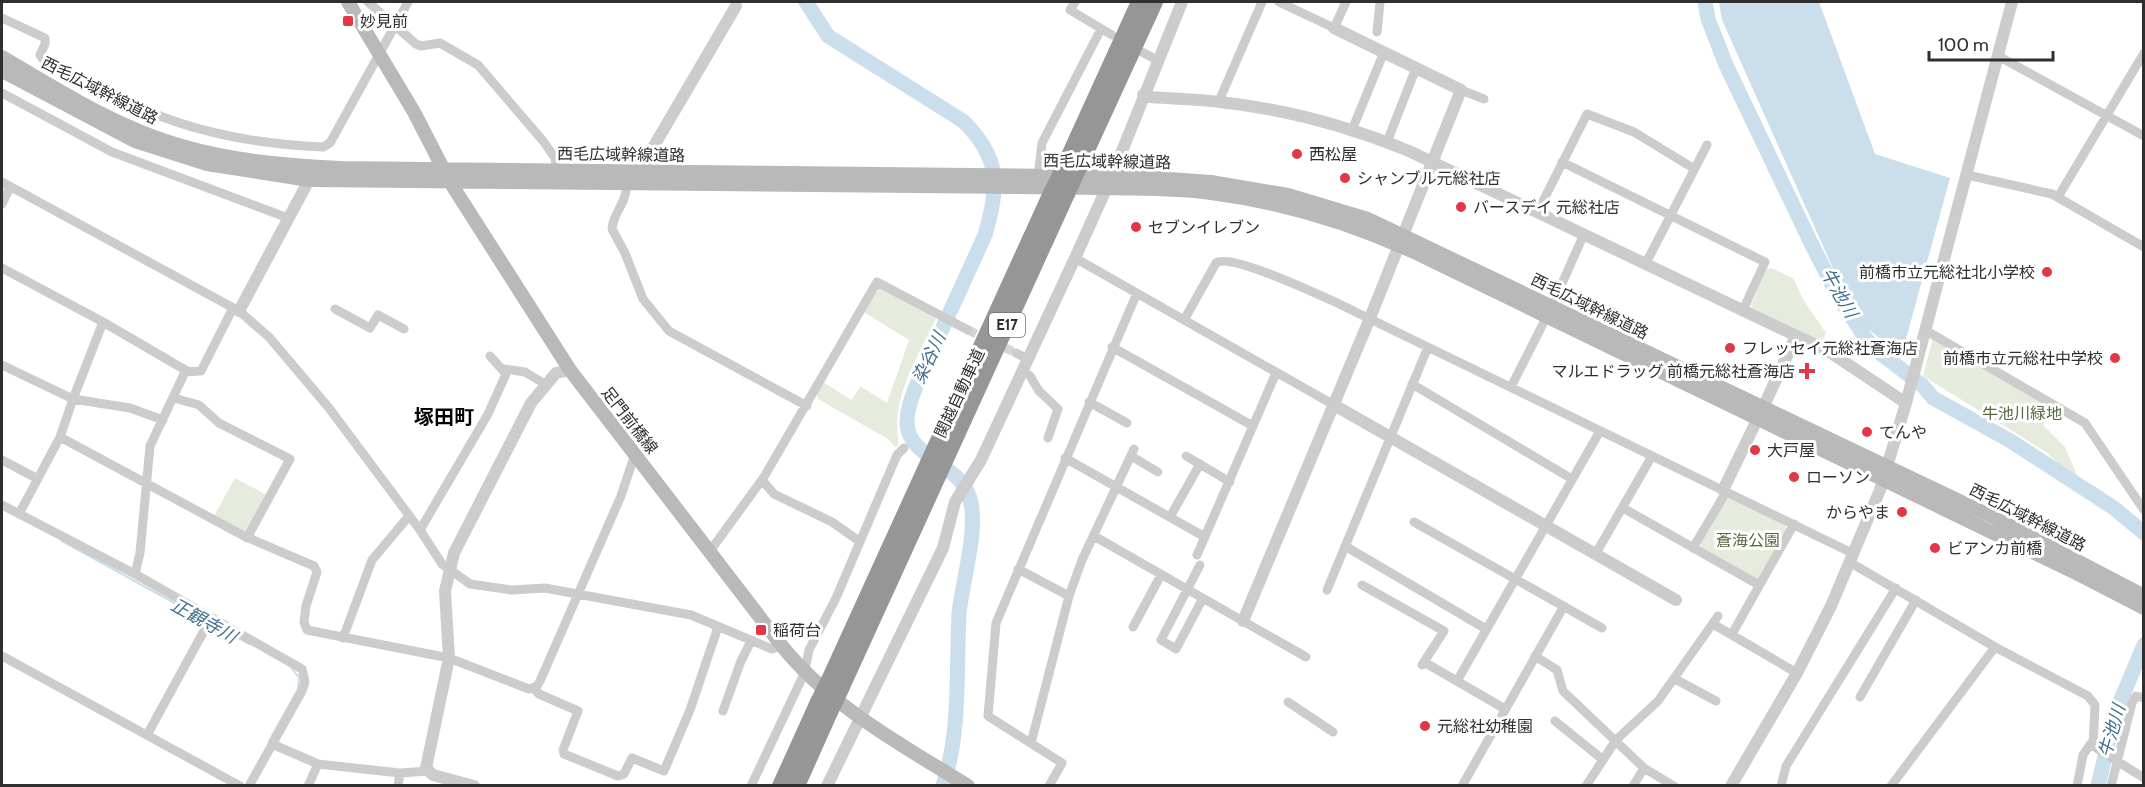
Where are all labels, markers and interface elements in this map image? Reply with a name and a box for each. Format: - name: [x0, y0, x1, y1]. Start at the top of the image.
- place label: 妙見前: [360, 12, 408, 31]
- marker: 妙見前: [341, 14, 355, 28]
- scale bar: [1929, 24, 2054, 62]
- text: 100 m: [1938, 34, 1989, 56]
- street label: 西毛広域幹線道路: [38, 53, 161, 128]
- street label: 西毛広域幹線道路: [557, 144, 685, 165]
- place label: 西松屋: [1309, 145, 1357, 164]
- marker: 西松屋: [1290, 147, 1304, 161]
- street label: 西毛広域幹線道路: [1043, 151, 1171, 172]
- place label: シャンブル元総社店: [1357, 169, 1501, 188]
- marker: シャンブル元総社店: [1338, 171, 1352, 185]
- place label: バースデイ 元総社店: [1473, 198, 1620, 217]
- marker: バースデイ 元総社店: [1454, 200, 1468, 214]
- place label: セブンイレブン: [1148, 218, 1260, 237]
- marker: セブンイレブン: [1129, 220, 1143, 234]
- place label: 前橋市立元総社北小学校: [1859, 263, 2035, 282]
- water label: 牛池川: [1816, 264, 1863, 324]
- marker: 前橋市立元総社北小学校: [2040, 265, 2054, 279]
- street label: 西毛広域幹線道路: [1528, 270, 1651, 343]
- road number: E17: [989, 313, 1025, 337]
- water label: 染谷川: [908, 327, 951, 387]
- place label: フレッセイ元総社蒼海店: [1742, 339, 1918, 358]
- marker: フレッセイ元総社蒼海店: [1723, 341, 1737, 355]
- street label: 関越自動車道: [931, 346, 988, 441]
- place label: 前橋市立元総社中学校: [1943, 349, 2103, 368]
- marker: 前橋市立元総社中学校: [2108, 351, 2122, 365]
- place label: マルエドラッグ 前橋元総社蒼海店: [1551, 362, 1795, 381]
- marker: マルエドラッグ 前橋元総社蒼海店: [1800, 364, 1814, 378]
- street label: 足門前橋線: [597, 383, 662, 458]
- park label: 牛池川緑地: [1982, 404, 2062, 423]
- district label: 塚田町: [414, 405, 474, 429]
- place label: てんや: [1879, 423, 1927, 442]
- marker: てんや: [1860, 425, 1874, 439]
- place label: 大戸屋: [1767, 441, 1815, 460]
- marker: 大戸屋: [1748, 443, 1762, 457]
- place label: ローソン: [1806, 468, 1870, 487]
- marker: ローソン: [1787, 470, 1801, 484]
- street label: 西毛広域幹線道路: [1966, 480, 2089, 555]
- place label: からやま: [1826, 503, 1890, 522]
- marker: からやま: [1895, 505, 1909, 519]
- park label: 蒼海公園: [1716, 531, 1780, 550]
- place label: ビアンカ前橋: [1947, 539, 2042, 558]
- marker: ビアンカ前橋: [1928, 541, 1942, 555]
- water label: 正観寺川: [167, 594, 243, 649]
- place label: 稲荷台: [773, 621, 821, 640]
- marker: 稲荷台: [754, 623, 768, 637]
- water label: 牛池川: [2094, 700, 2131, 760]
- place label: 元総社幼稚園: [1437, 717, 1533, 736]
- marker: 元総社幼稚園: [1418, 719, 1432, 733]

